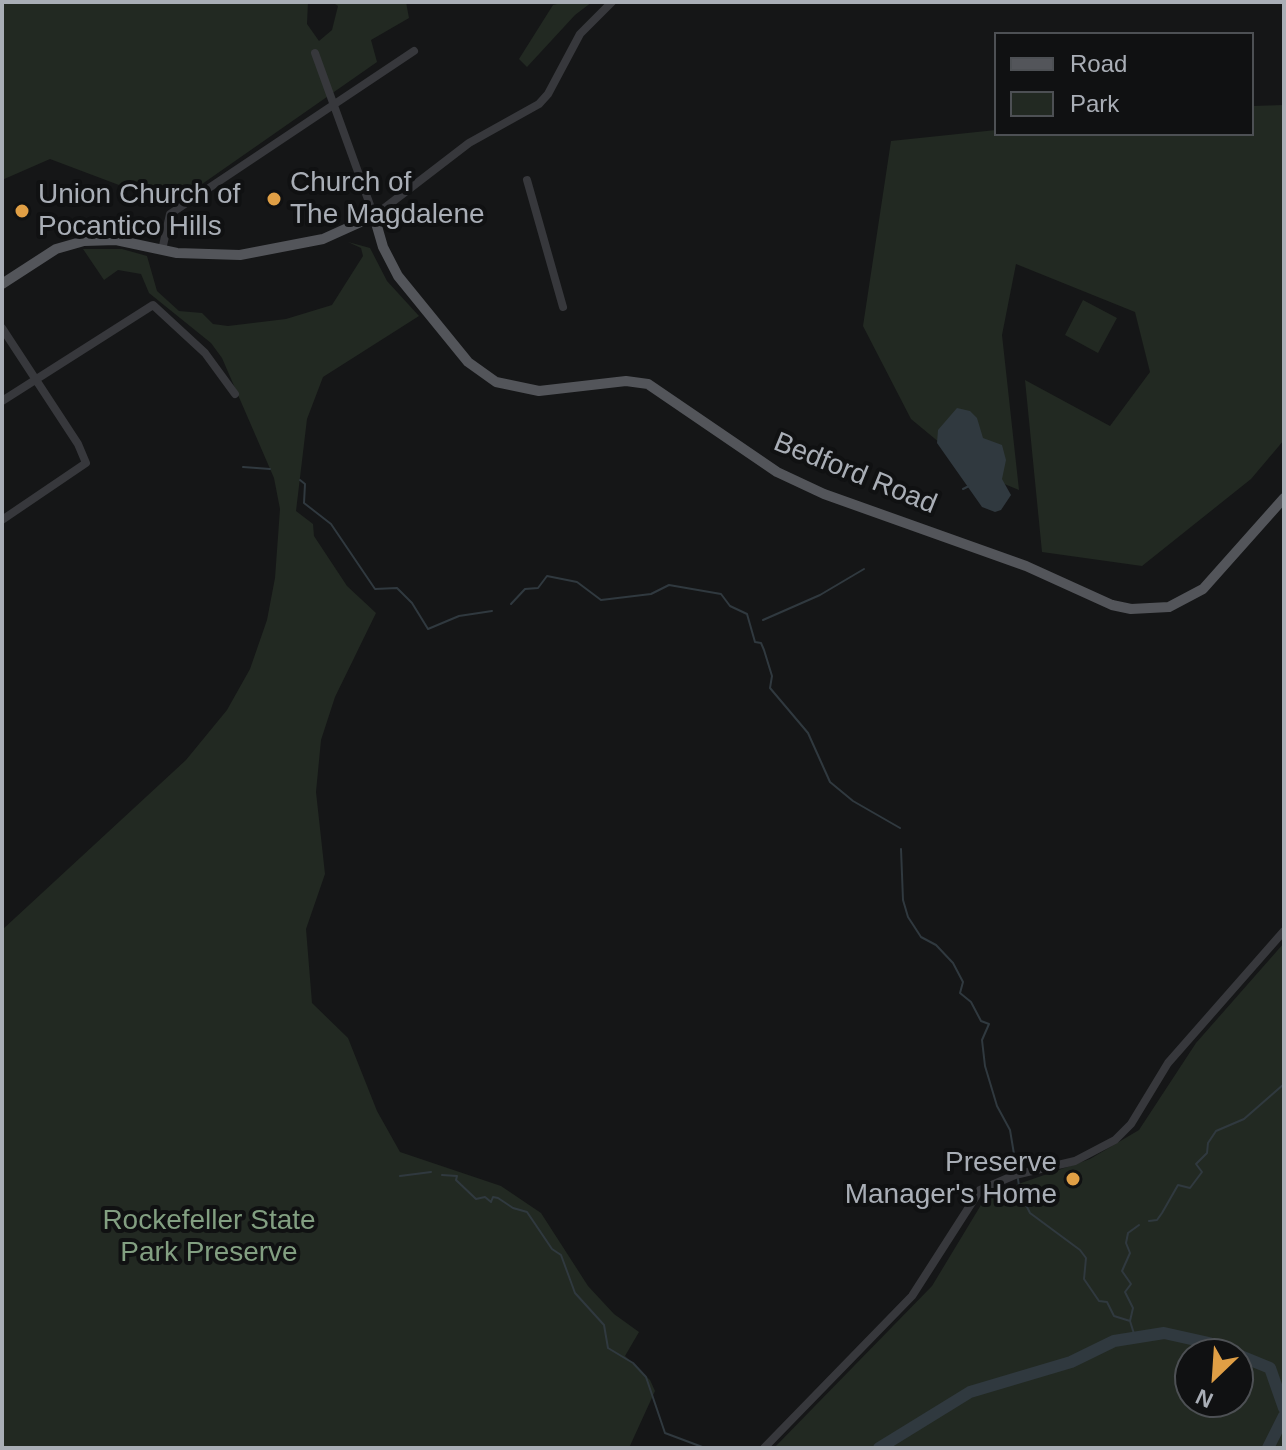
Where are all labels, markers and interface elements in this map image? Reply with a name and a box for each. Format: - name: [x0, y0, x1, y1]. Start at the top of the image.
- legend: [994, 32, 1254, 136]
- text: Road: [1070, 50, 1127, 77]
- text: Park: [1070, 90, 1119, 117]
- place label: Church of The Magdalene: [290, 166, 485, 232]
- place label: Union Church of Pocantico Hills: [38, 178, 240, 244]
- marker: Church of The Magdalene: [265, 190, 283, 208]
- marker: Union Church of Pocantico Hills: [13, 202, 31, 220]
- street label: Bedford Road: [769, 426, 941, 522]
- place label: Preserve Manager's Home: [845, 1146, 1057, 1212]
- marker: Preserve Manager's Home: [1064, 1170, 1082, 1188]
- park label: Rockefeller State Park Preserve: [102, 1204, 316, 1270]
- north arrow: [1174, 1338, 1254, 1418]
- text: N: [1192, 1384, 1217, 1413]

